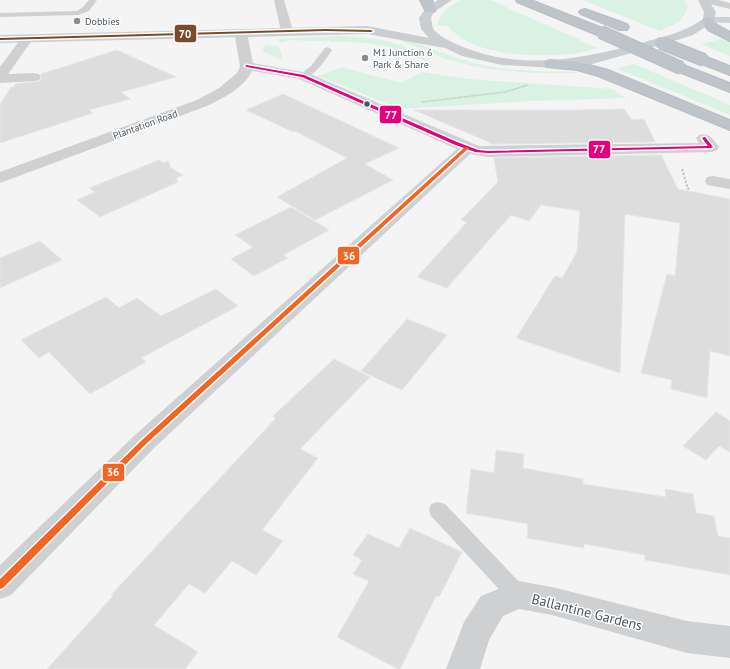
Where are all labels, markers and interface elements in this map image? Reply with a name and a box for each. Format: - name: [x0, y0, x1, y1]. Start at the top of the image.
- place label: Dobbies: [85, 15, 120, 28]
- marker: Dobbies: [72, 16, 82, 26]
- line badge: 70: [174, 24, 197, 43]
- text: 70: [179, 27, 191, 41]
- place label: M1 Junction 6 Park & Share: [373, 46, 432, 71]
- marker: M1 Junction 6 Park & Share: [360, 53, 370, 63]
- unlabelled marker: [362, 99, 372, 109]
- line badge: 77: [379, 105, 402, 124]
- street label: Plantation Road: [111, 107, 179, 142]
- text: 77: [385, 108, 397, 122]
- line badge: 77: [588, 140, 611, 159]
- text: 77: [593, 142, 605, 156]
- line badge: 36: [337, 246, 360, 265]
- text: 36: [343, 249, 355, 263]
- line badge: 36: [102, 463, 125, 482]
- text: 36: [107, 465, 119, 479]
- street label: Ballantine Gardens: [530, 590, 644, 634]

